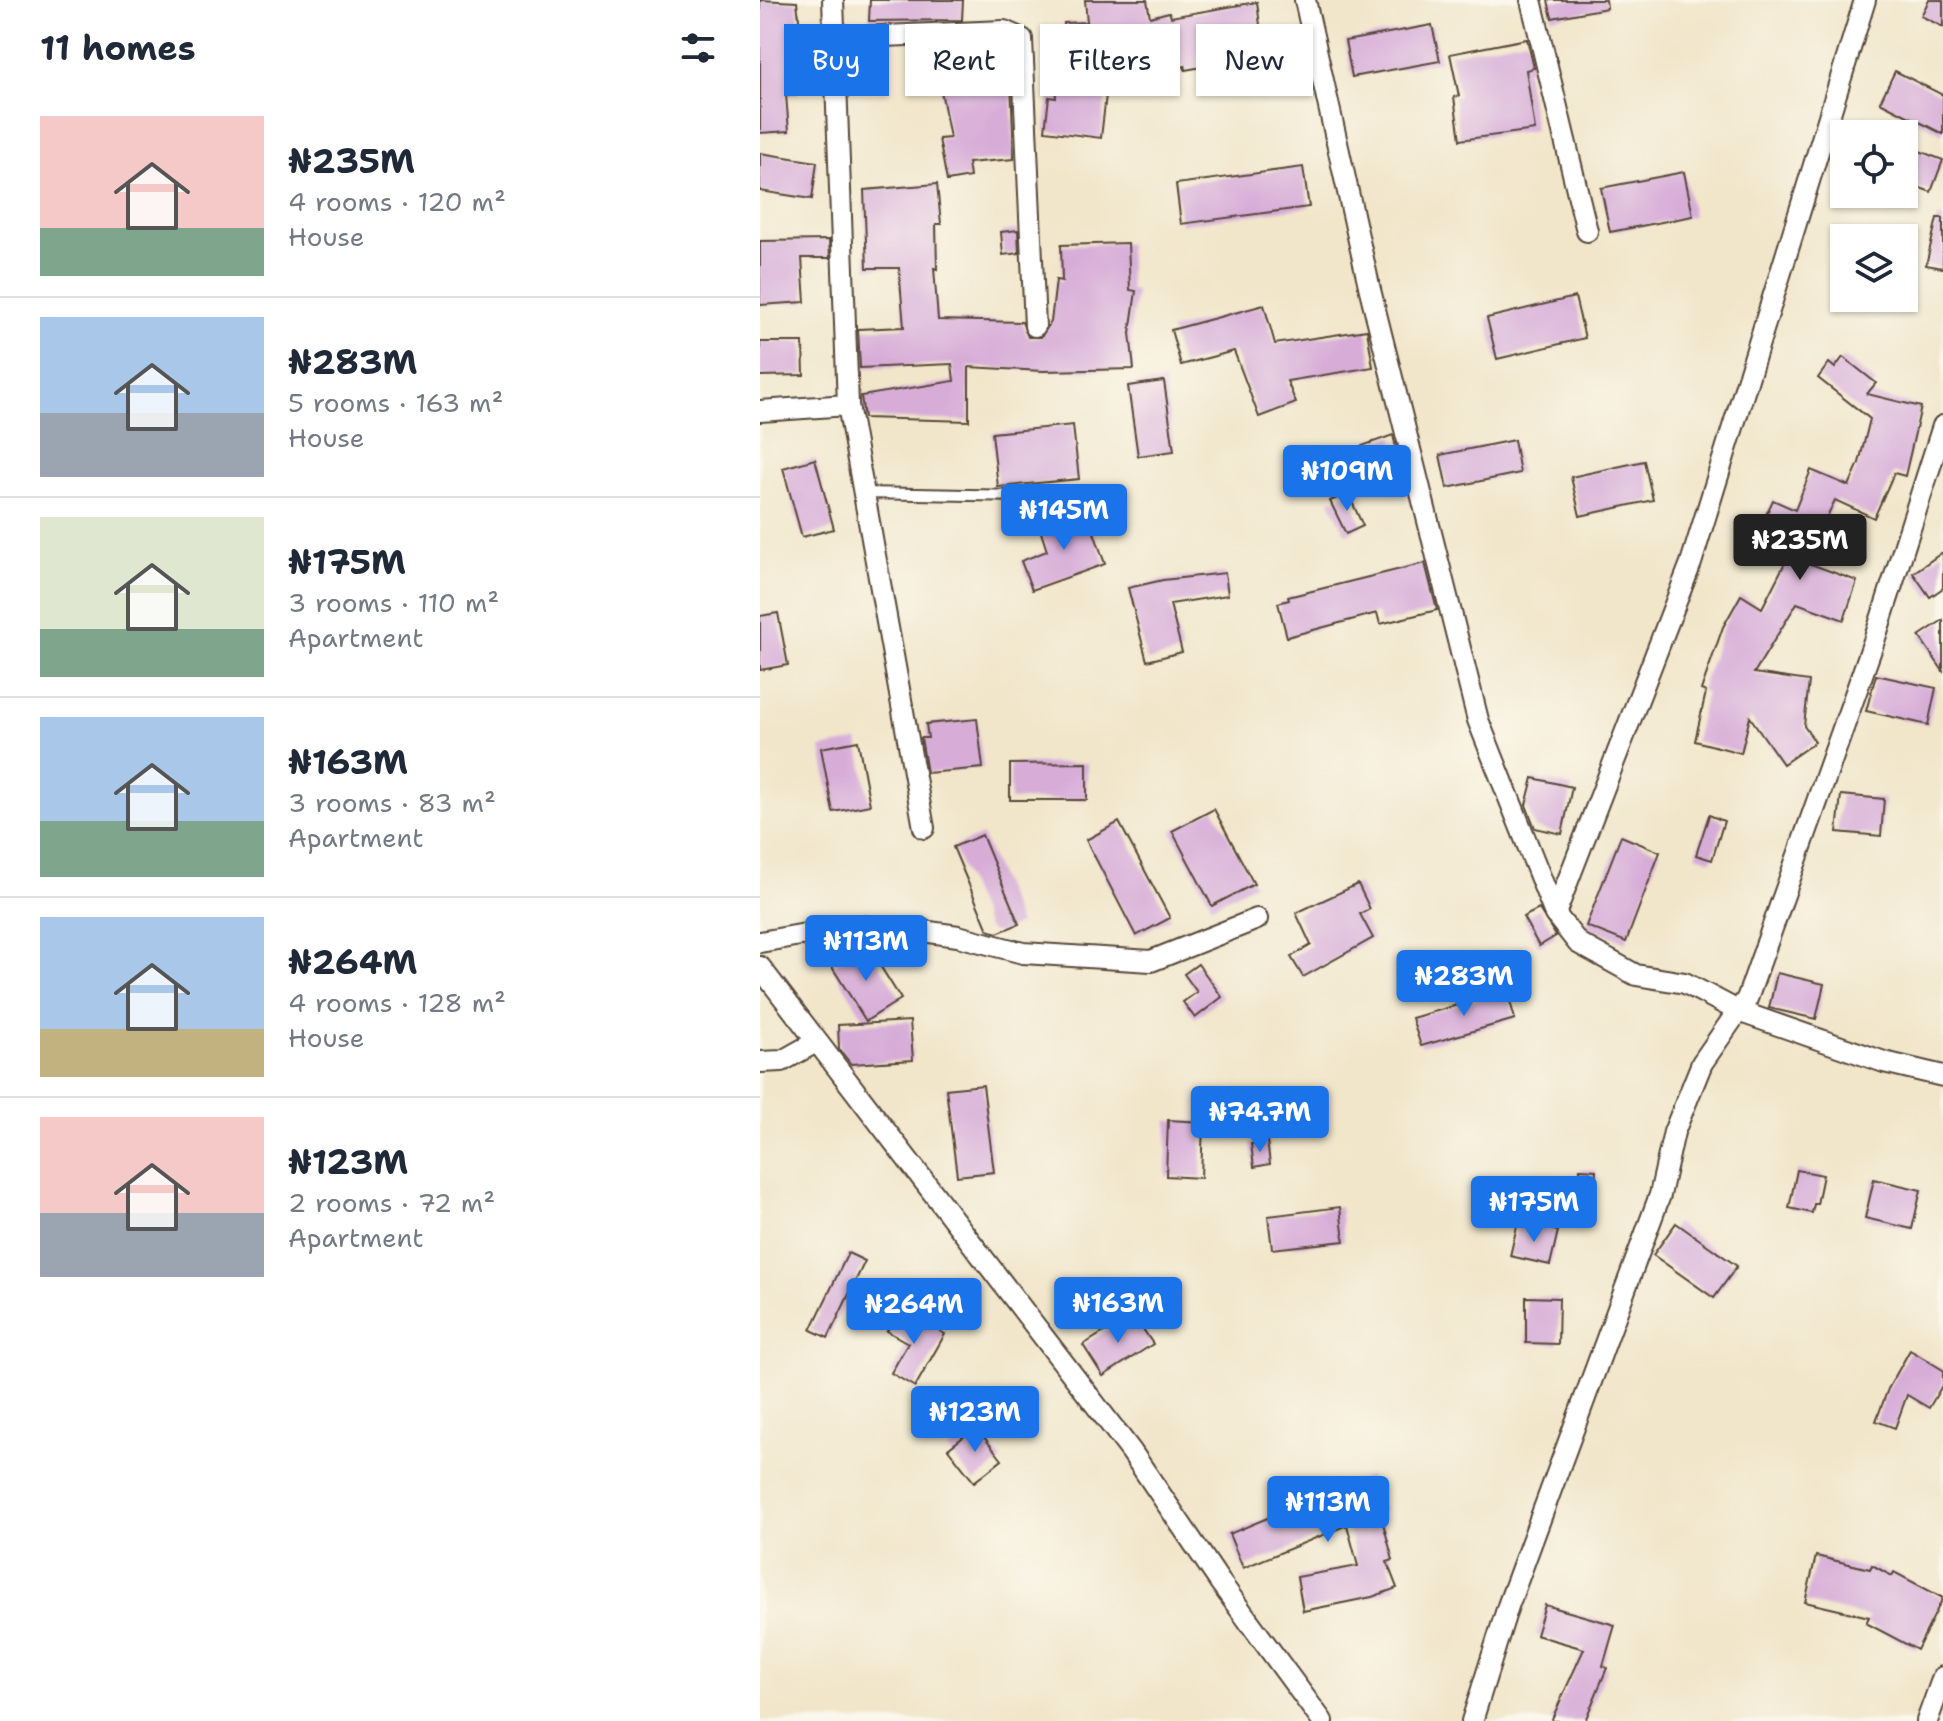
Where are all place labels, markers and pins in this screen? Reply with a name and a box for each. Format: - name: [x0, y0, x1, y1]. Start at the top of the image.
- pin: ₦109M: [1291, 445, 1403, 513]
- pin: ₦145M: [1008, 484, 1120, 552]
- pin: ₦235M: [1744, 514, 1856, 582]
- pin: ₦113M: [810, 915, 922, 983]
- pin: ₦283M: [1408, 950, 1520, 1018]
- pin: ₦74.7M: [1195, 1086, 1325, 1154]
- pin: ₦175M: [1478, 1176, 1590, 1244]
- pin: ₦163M: [1062, 1277, 1174, 1345]
- pin: ₦264M: [858, 1278, 970, 1346]
- pin: ₦123M: [919, 1386, 1031, 1454]
- pin: ₦113M: [1272, 1476, 1384, 1544]

